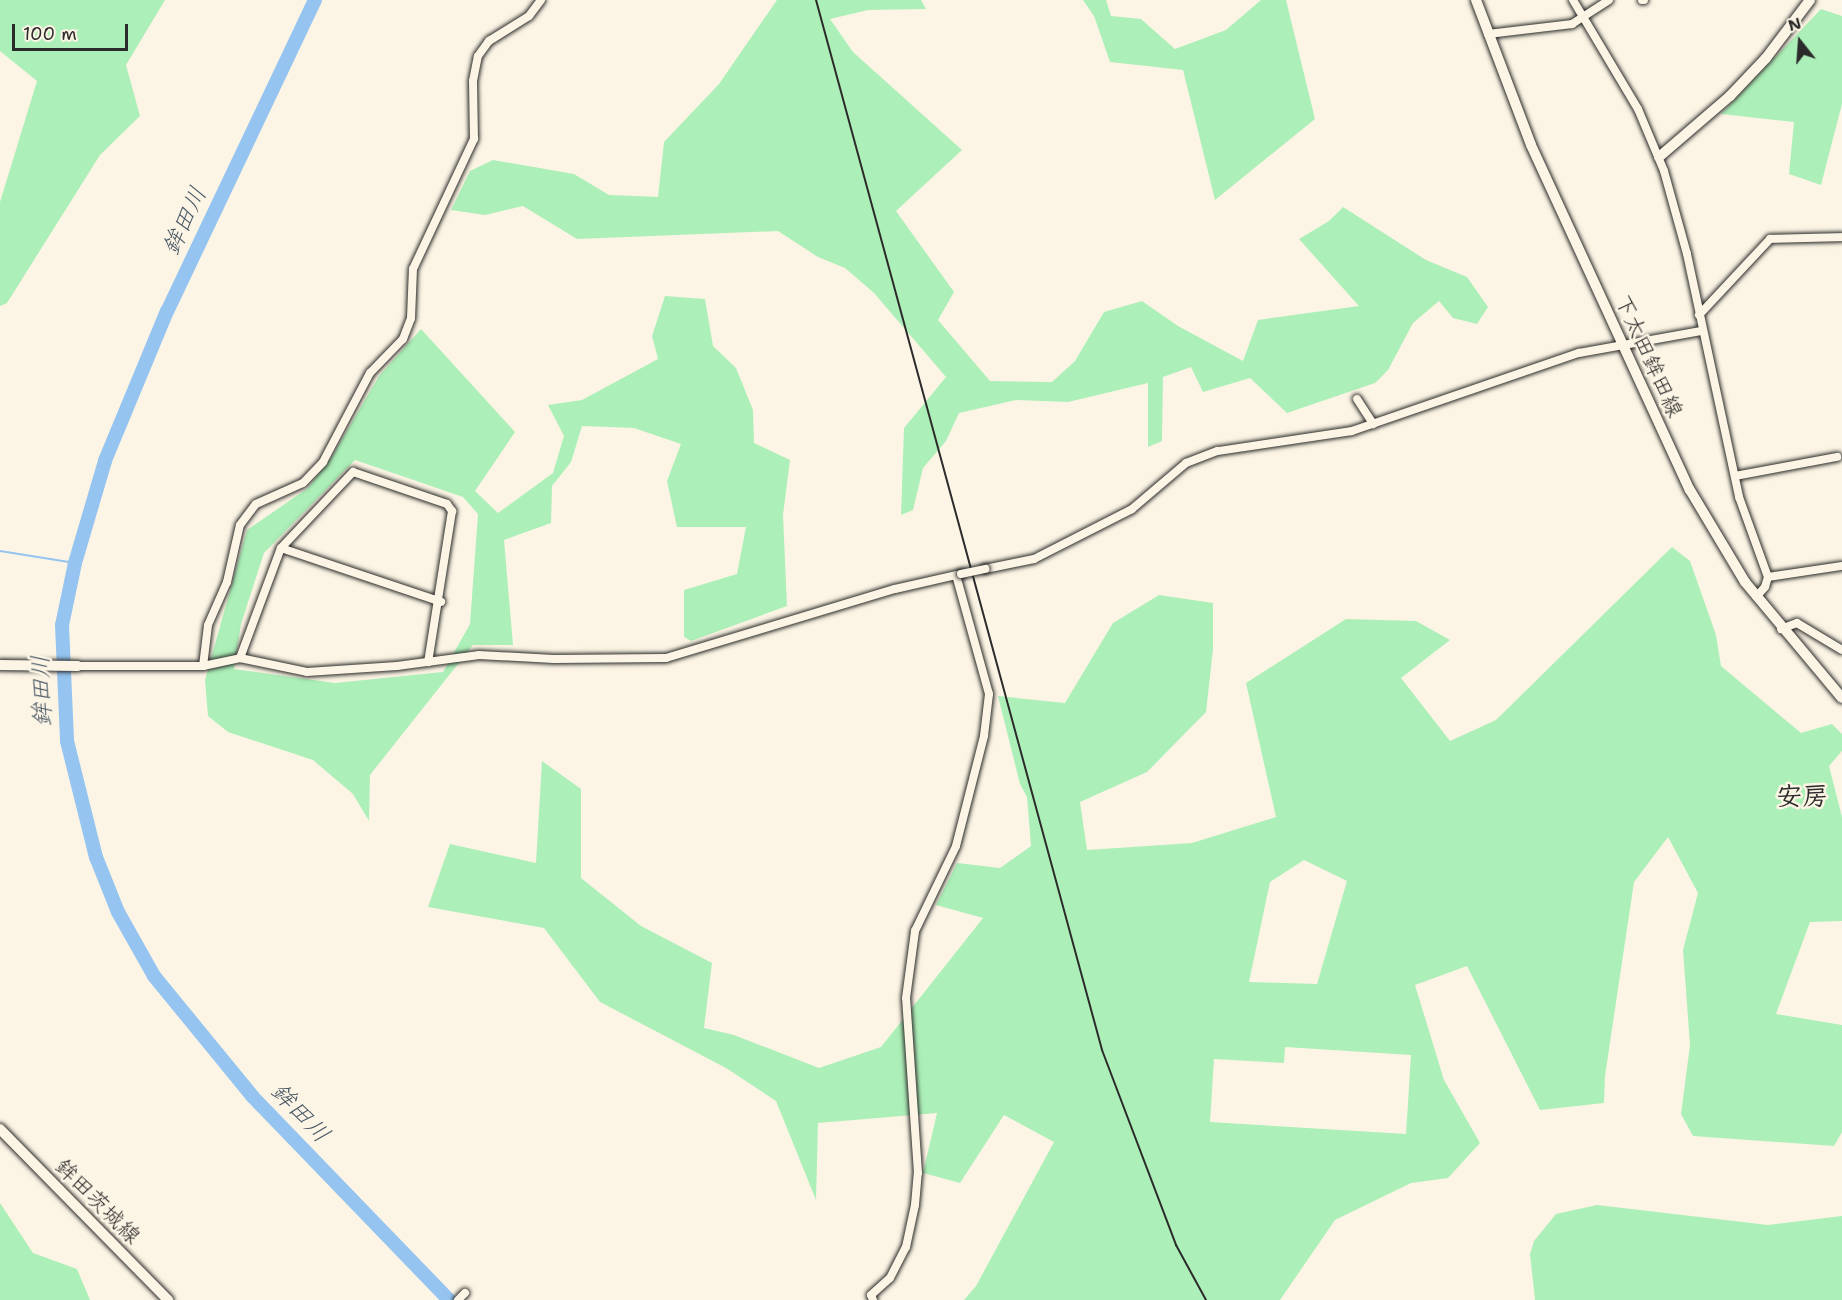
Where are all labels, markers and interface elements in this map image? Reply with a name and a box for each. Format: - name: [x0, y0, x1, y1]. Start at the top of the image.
- scale bar: [15, 12, 130, 50]
- north arrow: [1770, 12, 1830, 72]
- text: N: [1785, 12, 1804, 36]
- text: 100 m: [23, 22, 77, 46]
- water label: 鉾田川: [157, 182, 213, 260]
- street label: 下太田鉾田線: [1609, 291, 1689, 421]
- water label: 鉾田川: [26, 655, 58, 727]
- district label: 安房: [1776, 780, 1828, 812]
- water label: 鉾田川: [265, 1077, 335, 1149]
- street label: 鉾田茨城線: [50, 1153, 146, 1249]

